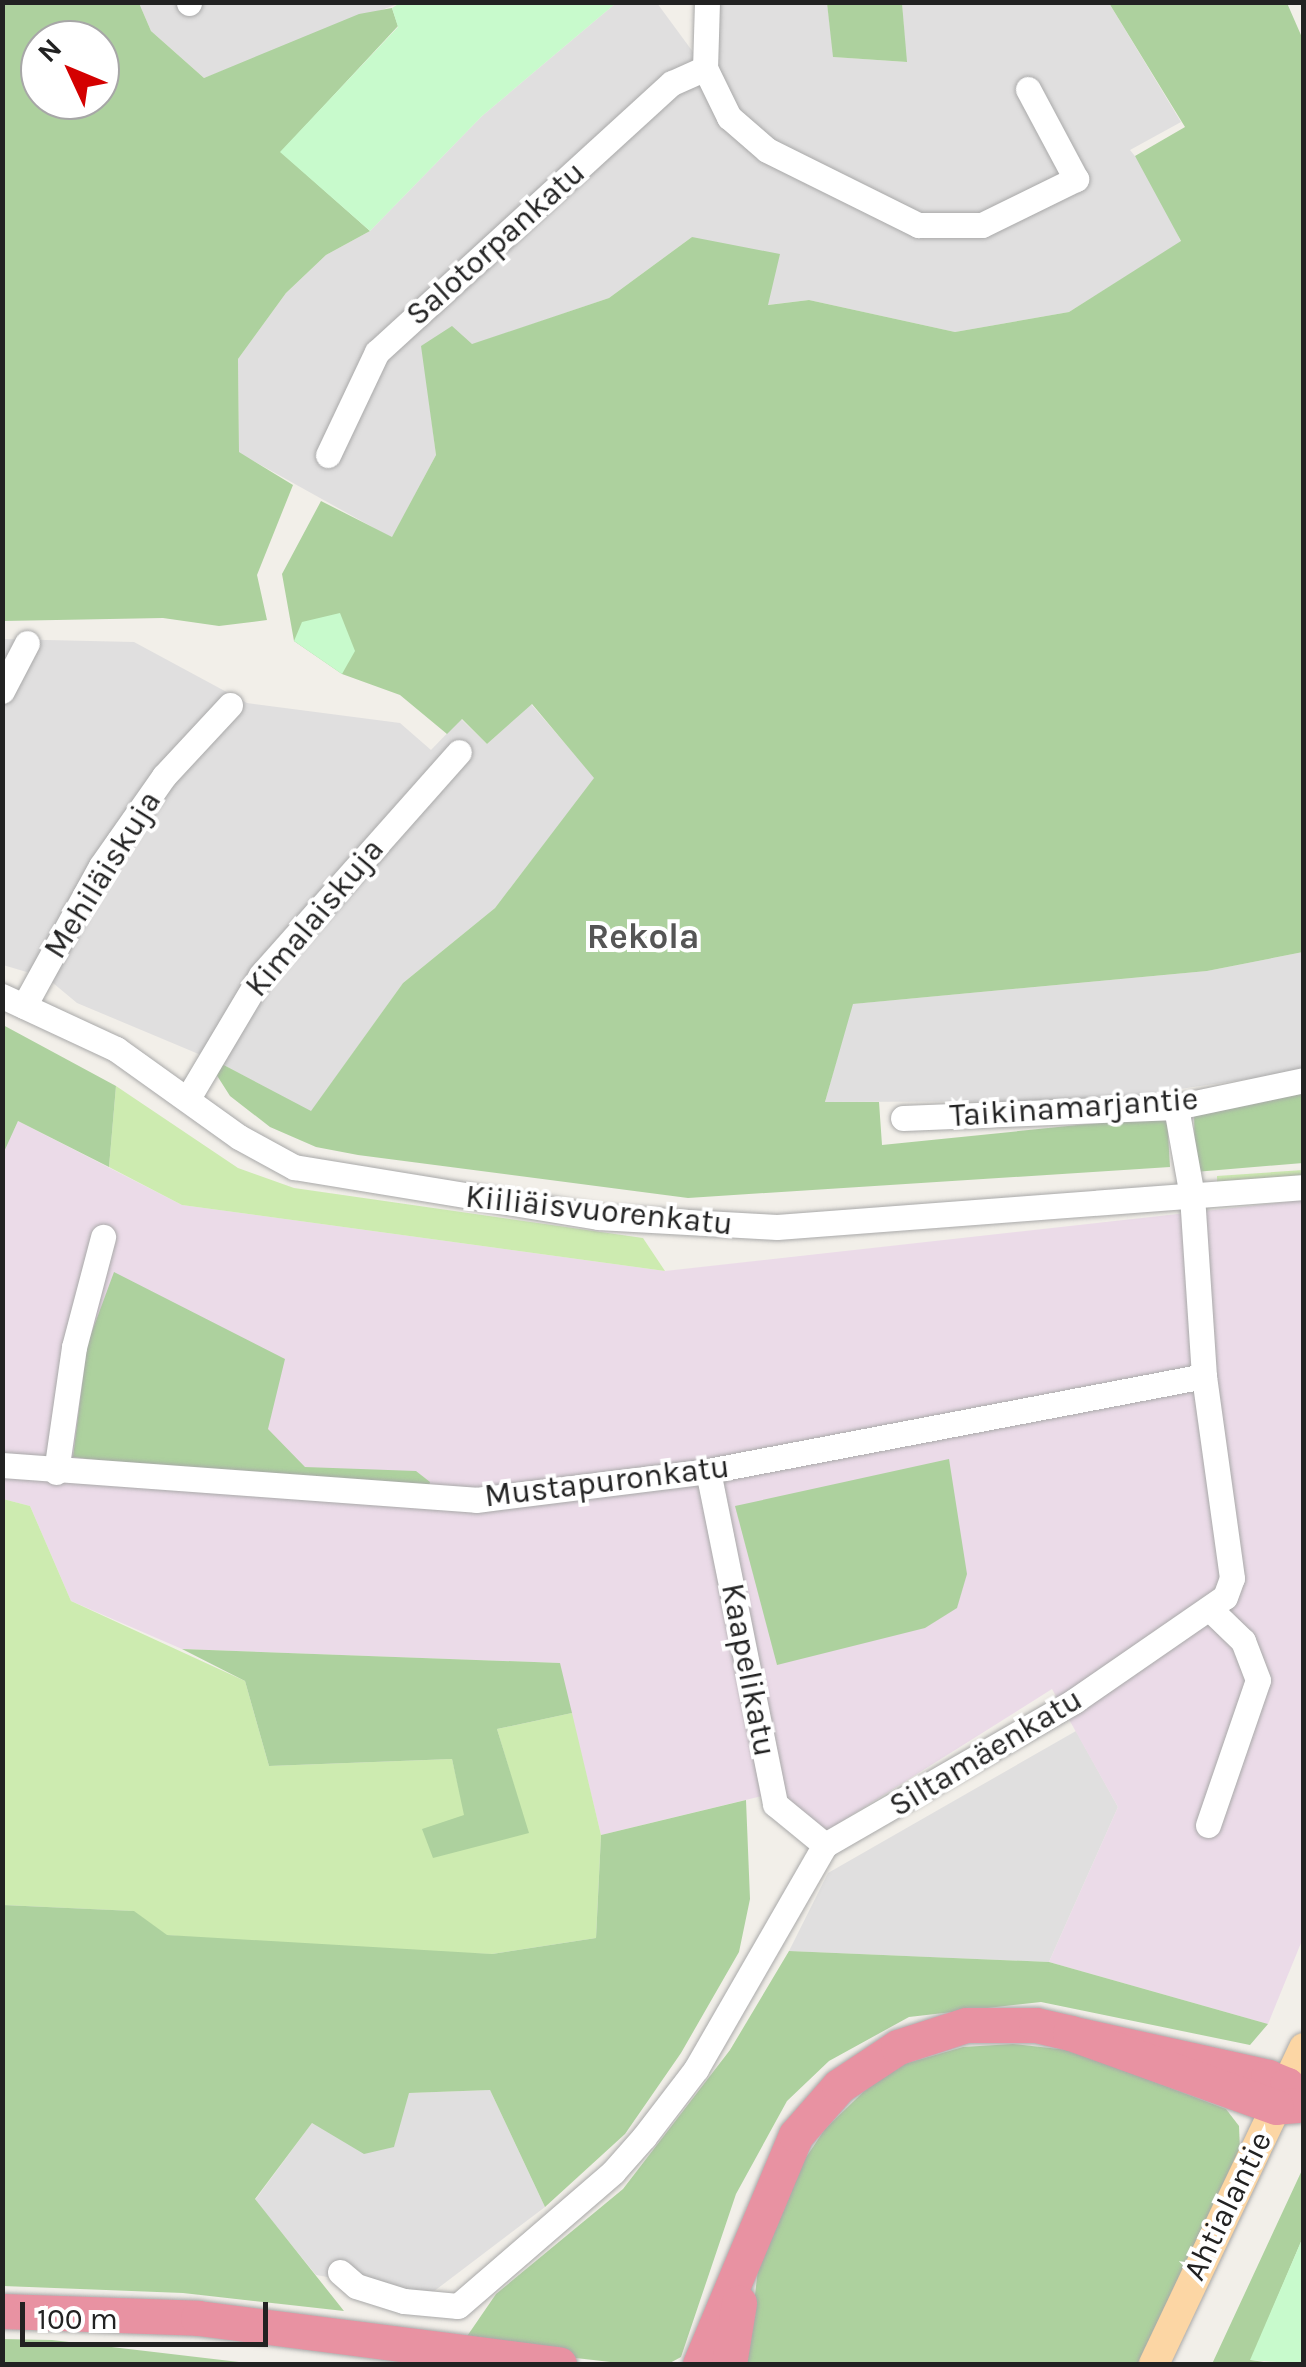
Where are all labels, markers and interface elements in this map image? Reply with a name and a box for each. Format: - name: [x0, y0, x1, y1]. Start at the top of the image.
- north arrow: [20, 20, 120, 120]
- text: N: [31, 32, 68, 69]
- street label: Salotorpankatu: [399, 154, 593, 334]
- street label: Mehiläiskuja: [36, 784, 170, 966]
- street label: Kimalaiskuja: [238, 831, 392, 1005]
- district label: Rekola: [587, 916, 699, 958]
- street label: Taikinamarjantie: [948, 1080, 1200, 1136]
- street label: Kiiliäisvuorenkatu: [464, 1178, 734, 1244]
- street label: Mustapuronkatu: [482, 1448, 732, 1516]
- street label: Kaapelikatu: [712, 1580, 784, 1760]
- street label: Siltamäenkatu: [883, 1680, 1089, 1826]
- street label: Ahtialantie: [1176, 2125, 1280, 2287]
- scale bar: [25, 2282, 272, 2344]
- text: 100 m: [37, 2301, 118, 2337]

